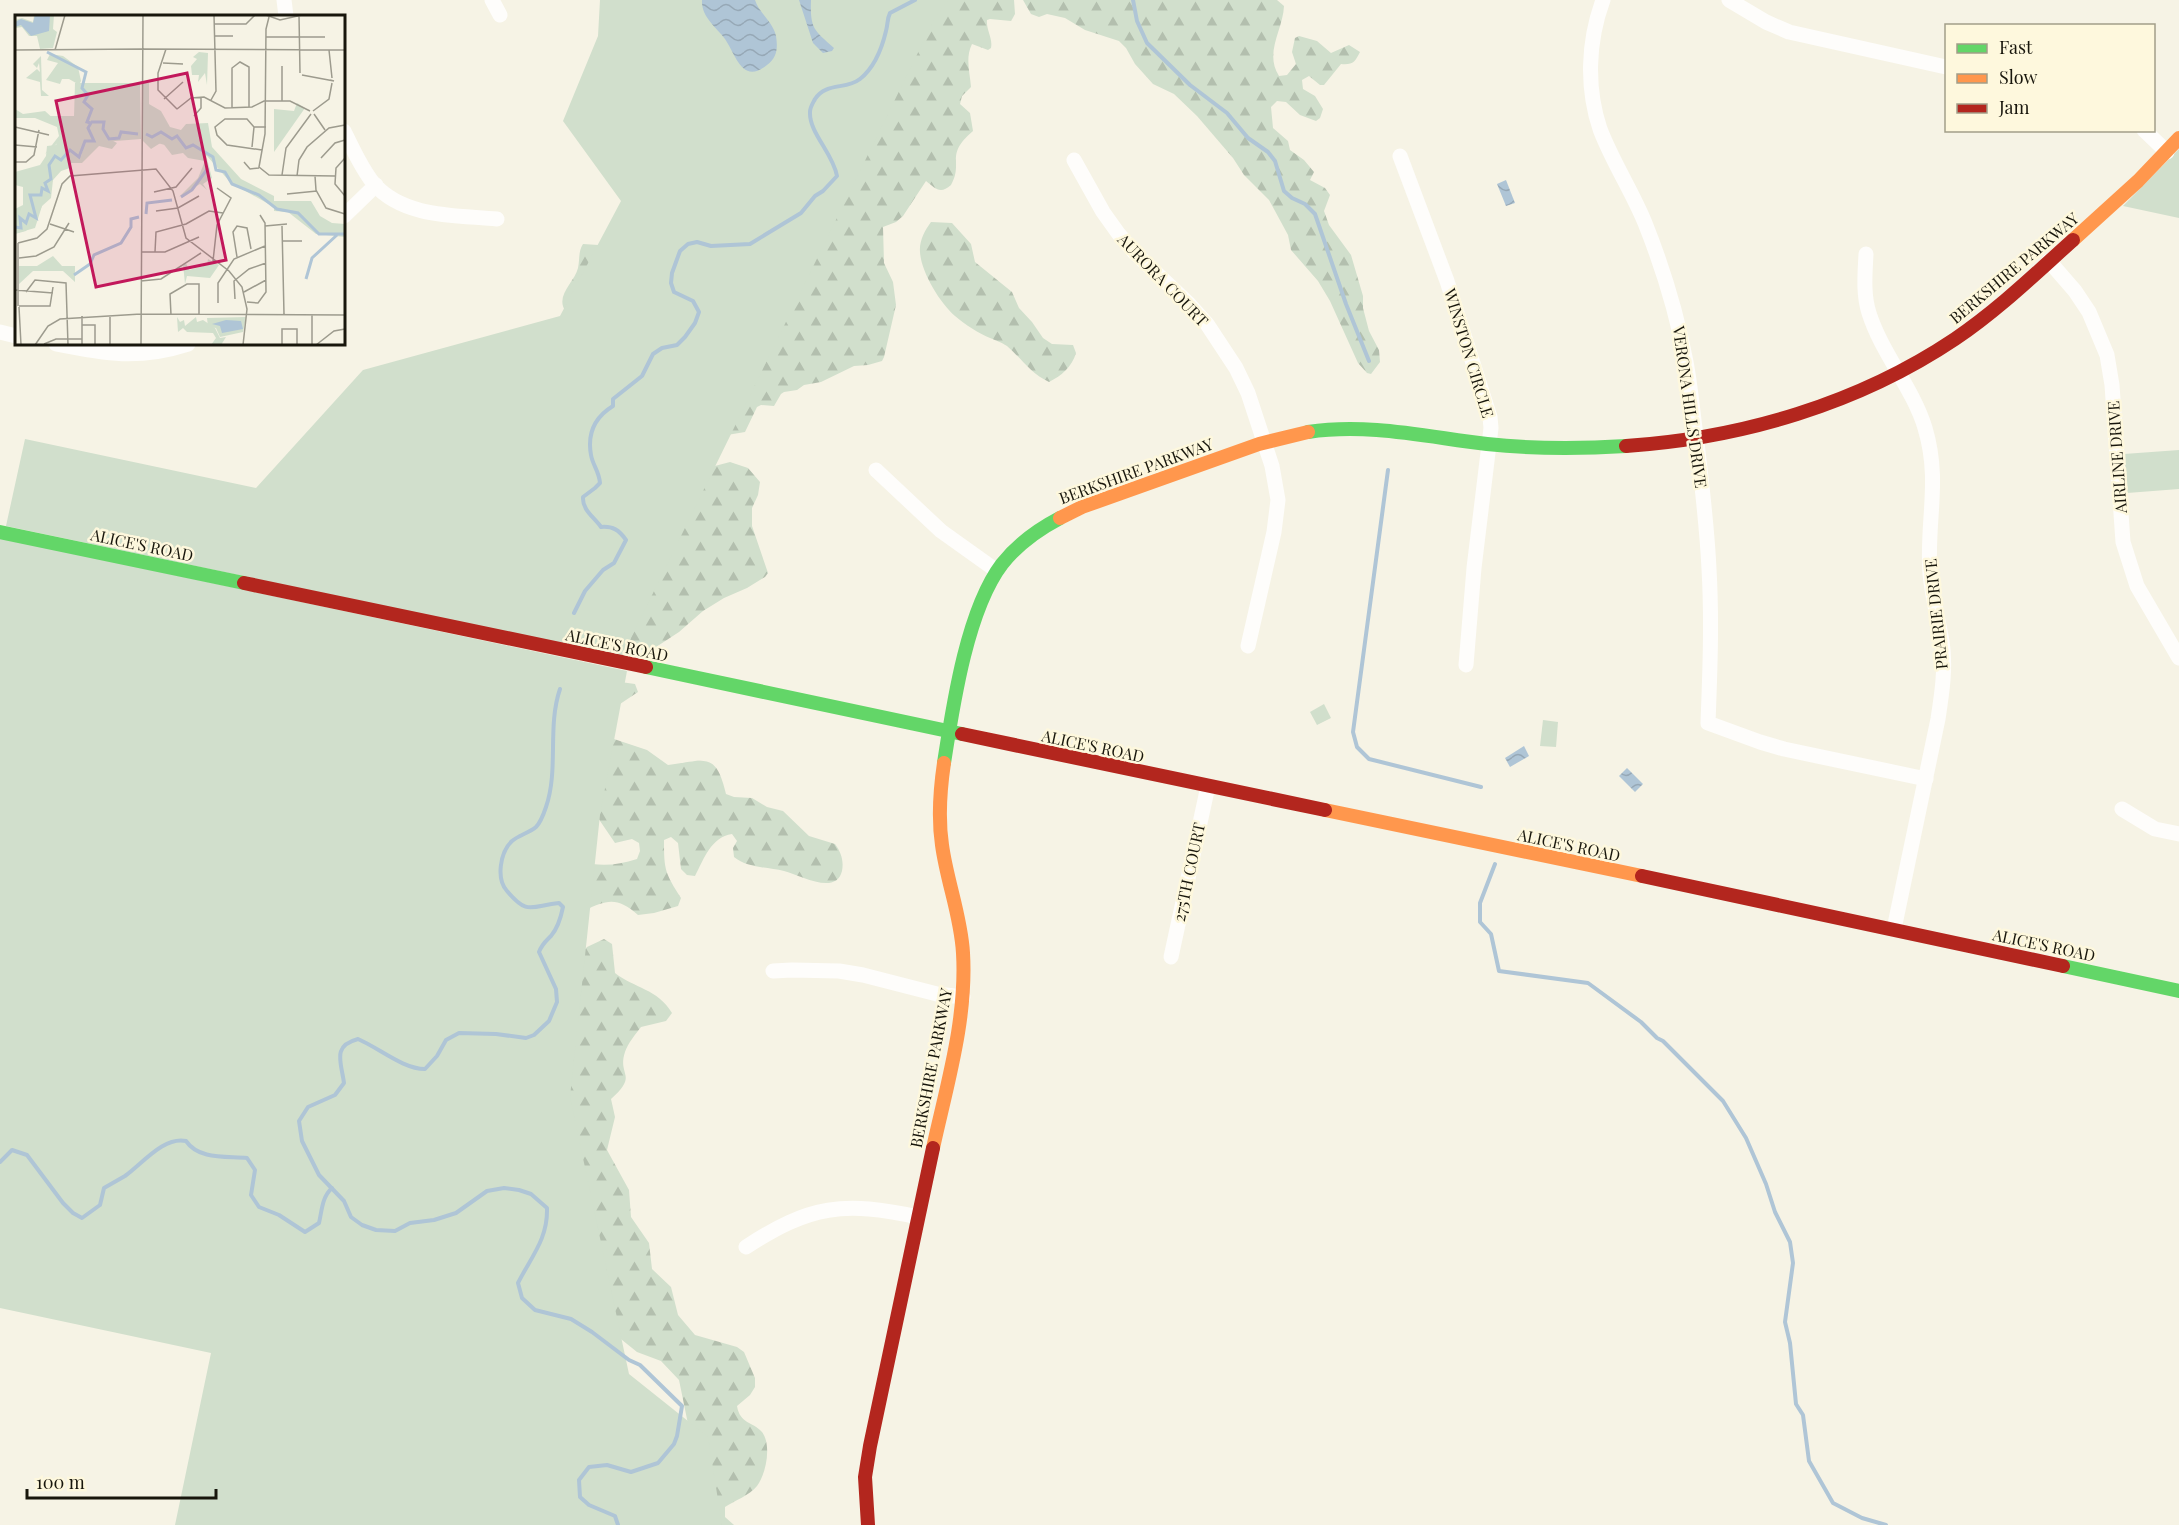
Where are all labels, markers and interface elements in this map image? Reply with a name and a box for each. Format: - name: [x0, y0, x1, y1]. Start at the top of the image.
- inset map: [15, 15, 345, 345]
- legend: [1945, 24, 2155, 132]
- text: Fast: [1999, 35, 2033, 59]
- text: Slow: [1999, 65, 2037, 89]
- text: Jam: [1998, 95, 2029, 119]
- street label: BERKSHIRE PARKWAY: [1945, 207, 2083, 328]
- street label: AURORA COURT: [1113, 228, 1213, 331]
- street label: WINSTON CIRCLE: [1440, 285, 1499, 420]
- street label: VERONA HILLS DRIVE: [1669, 324, 1712, 489]
- street label: AIRLINE DRIVE: [2102, 400, 2131, 515]
- street label: BERKSHIRE PARKWAY: [1056, 433, 1216, 508]
- street label: ALICE'S ROAD: [88, 523, 195, 566]
- street label: PRAIRIE DRIVE: [1919, 558, 1952, 671]
- street label: ALICE'S ROAD: [563, 623, 670, 666]
- street label: ALICE'S ROAD: [1039, 724, 1146, 767]
- street label: 275TH COURT: [1168, 820, 1209, 923]
- street label: ALICE'S ROAD: [1515, 823, 1622, 866]
- street label: ALICE'S ROAD: [1990, 923, 2097, 966]
- street label: BERKSHIRE PARKWAY: [905, 986, 956, 1150]
- scale bar: [27, 1462, 216, 1500]
- text: 100 m: [36, 1470, 85, 1494]

